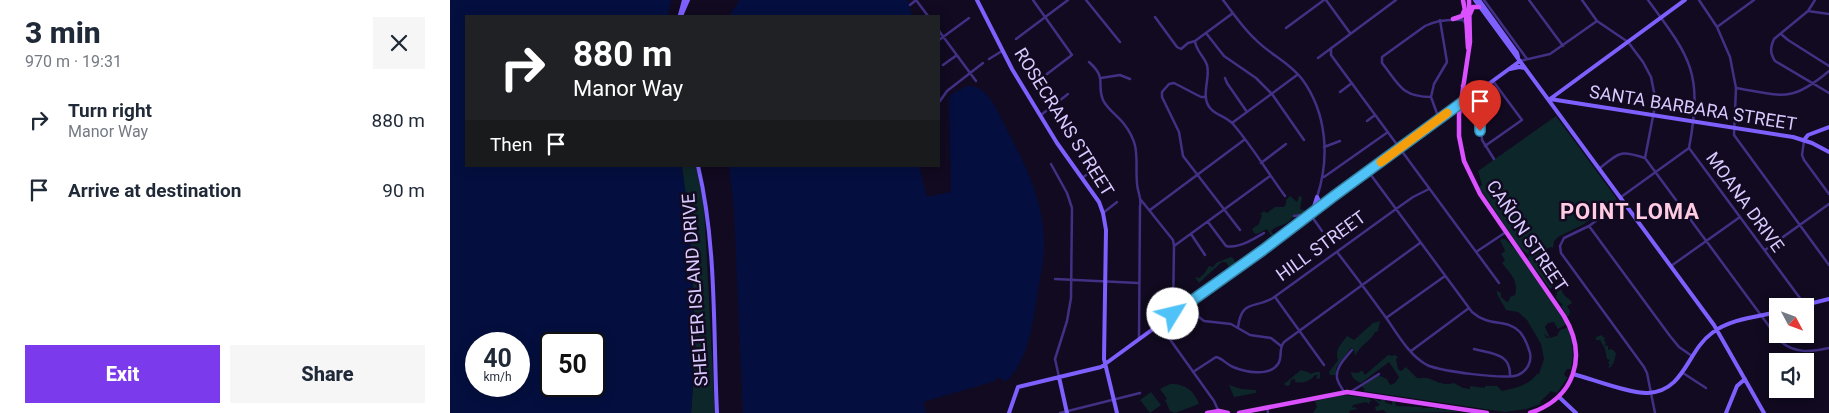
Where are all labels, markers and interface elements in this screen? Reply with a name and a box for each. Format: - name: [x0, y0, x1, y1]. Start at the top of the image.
- text: 3 min: [25, 15, 101, 50]
- button: close: [373, 17, 425, 69]
- text: 880 m: [573, 34, 672, 75]
- icon: right: [490, 35, 555, 100]
- street label: ROSECRANS STREET: [1010, 44, 1119, 200]
- text: 970 m · 19:31: [25, 52, 122, 71]
- text: Manor Way: [573, 76, 683, 101]
- pin: [1459, 80, 1501, 131]
- street label: SANTA BARBARA STREET: [1588, 81, 1798, 134]
- icon: arrive: [1466, 87, 1494, 115]
- text: Turn right: [68, 99, 152, 122]
- icon: right: [25, 106, 53, 134]
- text: 880 m: [372, 109, 425, 132]
- text: Manor Way: [68, 122, 148, 141]
- icon: arrive: [542, 130, 570, 158]
- text: Then: [490, 133, 532, 156]
- street label: MOANA DRIVE: [1702, 148, 1789, 256]
- icon: arrive: [25, 176, 53, 204]
- street label: CAÑON STREET: [1482, 176, 1573, 296]
- text: Arrive at destination: [68, 179, 241, 202]
- text: 90 m: [382, 179, 425, 202]
- street label: SHELTER ISLAND DRIVE: [677, 193, 712, 387]
- district label: POINT LOMA: [1560, 199, 1700, 224]
- street label: HILL STREET: [1272, 206, 1370, 285]
- position arrow: [1146, 287, 1198, 339]
- north arrow: [1769, 298, 1814, 342]
- map controls: [1769, 298, 1814, 398]
- speed limit sign: 50: [540, 332, 605, 397]
- text: 40: [483, 344, 512, 373]
- button: Exit: [25, 345, 220, 403]
- button: Share: [230, 345, 425, 403]
- button: sound: [1769, 353, 1814, 398]
- text: km/h: [483, 370, 512, 384]

